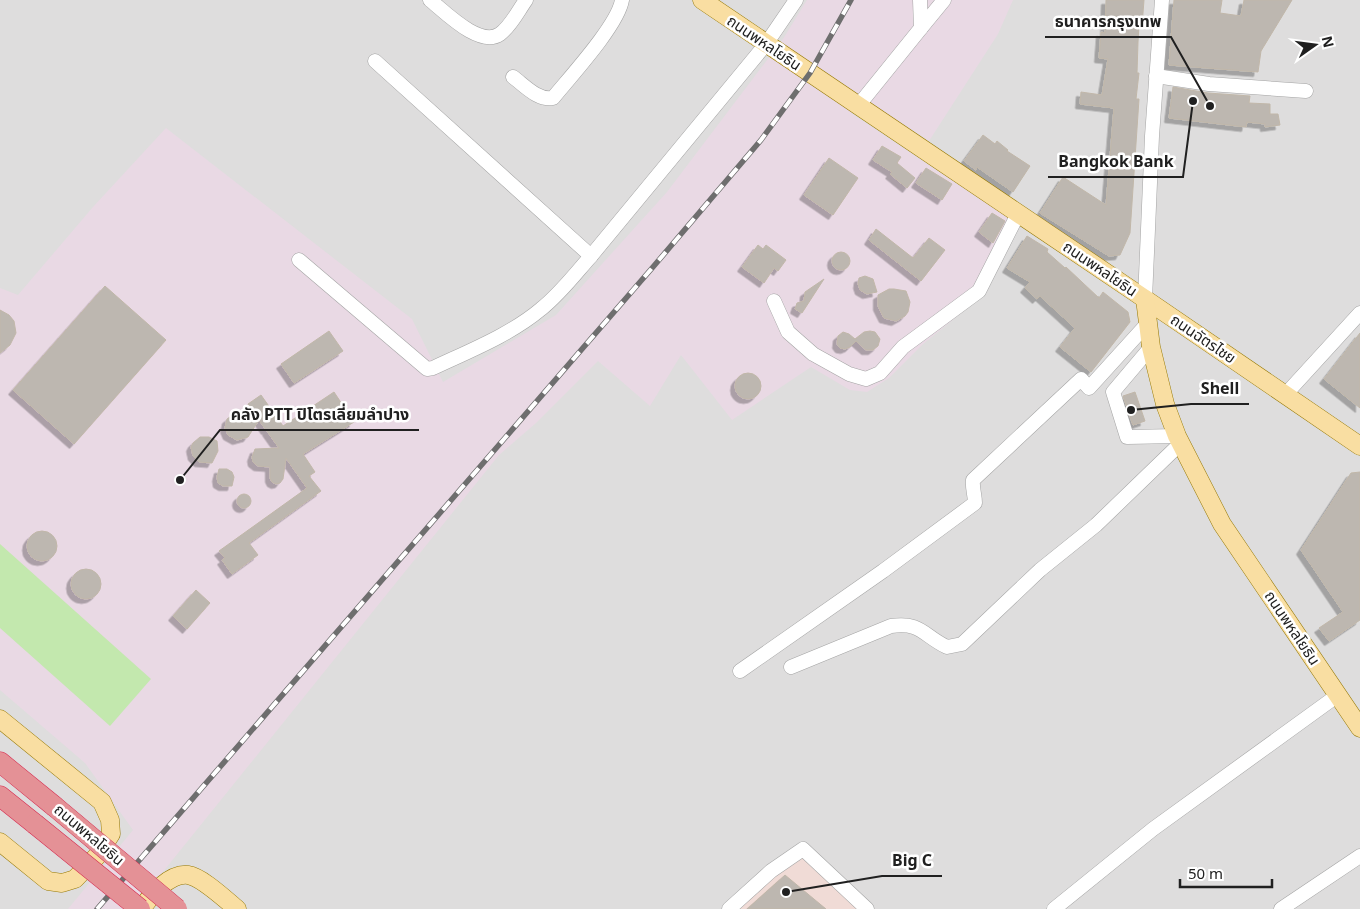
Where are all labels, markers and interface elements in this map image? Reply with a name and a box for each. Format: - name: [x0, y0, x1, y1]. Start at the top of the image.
- callout: ธนาคารกรุงเทพ: [1045, 6, 1171, 37]
- street label: ถนนพหลโยธิน: [723, 10, 806, 74]
- text: ธนาคารกรุงเทพ: [1055, 10, 1162, 32]
- north arrow: [1290, 20, 1340, 70]
- text: N: [1318, 34, 1339, 50]
- callout: Bangkok Bank: [1048, 146, 1183, 177]
- text: Bangkok Bank: [1058, 150, 1174, 172]
- street label: ถนนพหลโยธิน: [1059, 236, 1142, 300]
- street label: ถนนฉัตรไชย: [1167, 309, 1240, 367]
- callout: Shell: [1191, 373, 1249, 404]
- text: Shell: [1201, 377, 1239, 399]
- callout: คลัง PTT ปิโตรเลี่ยมลำปาง: [220, 399, 419, 430]
- text: คลัง PTT ปิโตรเลี่ยมลำปาง: [231, 403, 409, 425]
- street label: ถนนพหลโยธิน: [1261, 586, 1325, 669]
- street label: ถนนพหลโยธิน: [50, 799, 129, 869]
- callout: Big C: [882, 845, 942, 876]
- text: Big C: [892, 849, 932, 871]
- scale bar: [1180, 856, 1272, 888]
- text: 50 m: [1188, 863, 1223, 883]

